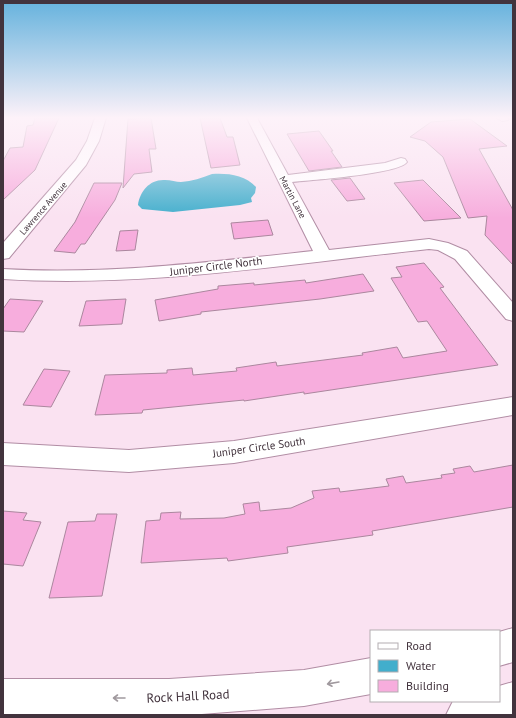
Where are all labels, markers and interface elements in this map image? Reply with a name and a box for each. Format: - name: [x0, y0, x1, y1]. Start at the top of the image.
- street label: Martin Lane: [277, 174, 309, 220]
- street label: Lawrence Avenue: [17, 179, 69, 237]
- street label: Juniper Circle North: [168, 253, 263, 279]
- street label: Juniper Circle South: [211, 434, 306, 461]
- legend: [370, 630, 500, 702]
- text: Road: [406, 638, 431, 653]
- text: Water: [406, 658, 436, 673]
- text: Building: [406, 678, 449, 693]
- one-way arrow: [326, 679, 339, 687]
- street label: Rock Hall Road: [146, 685, 230, 707]
- one-way arrow: [113, 694, 126, 702]

